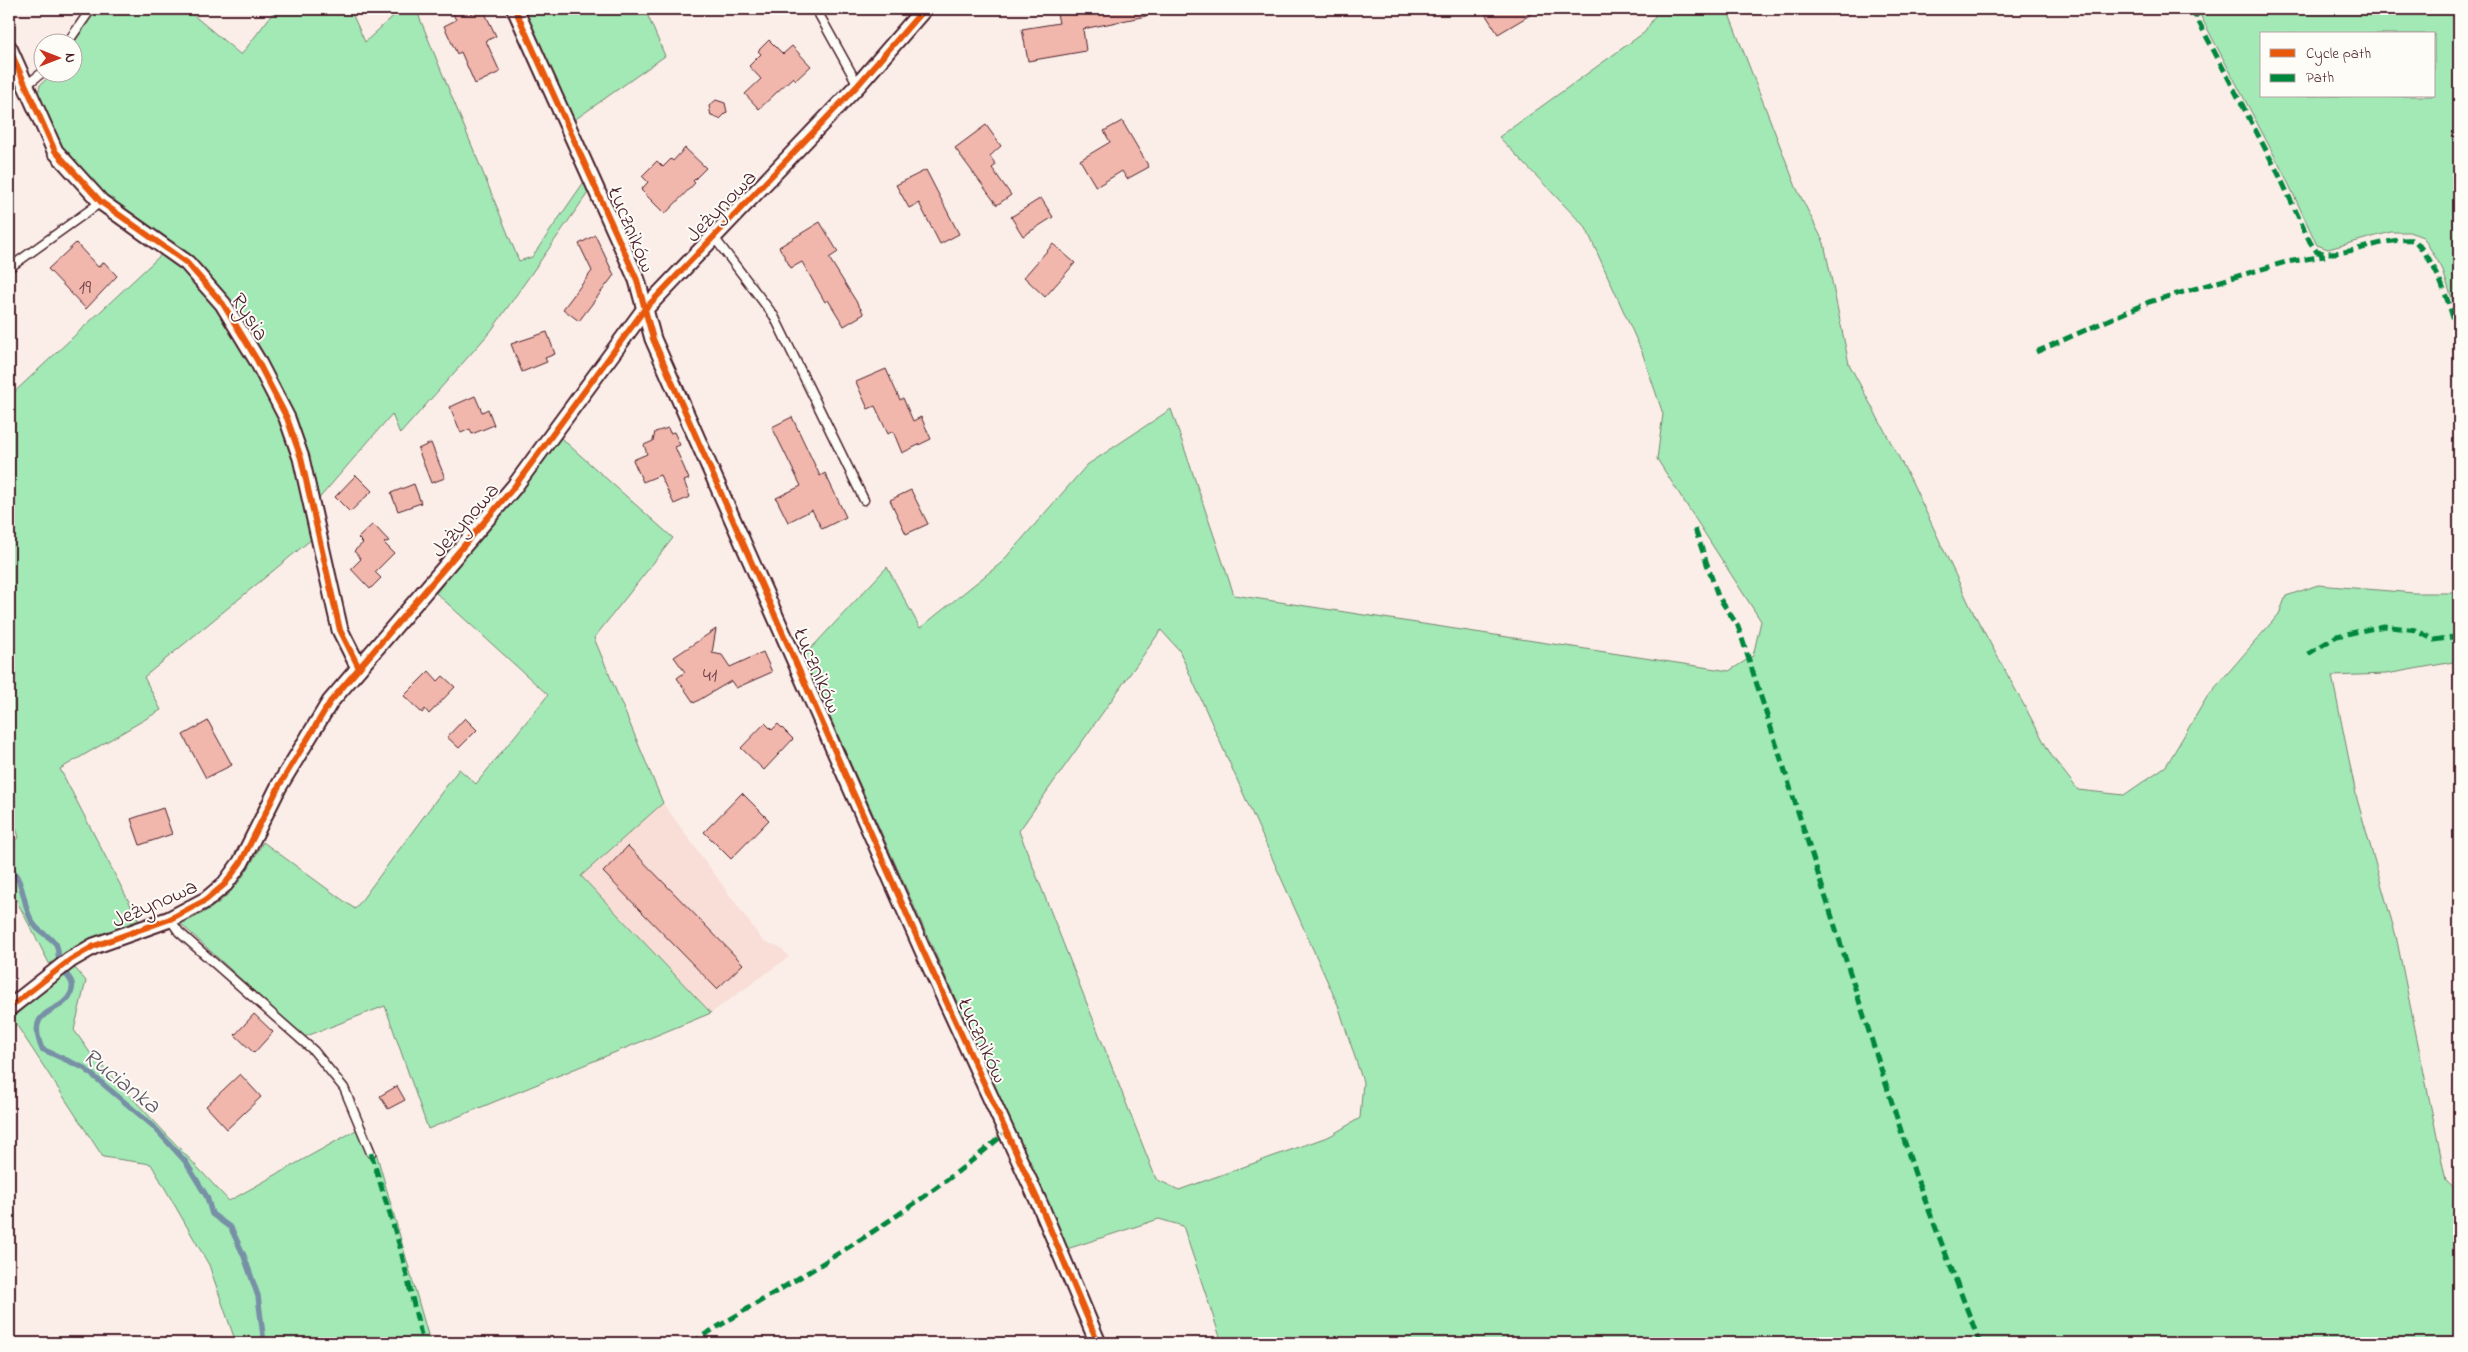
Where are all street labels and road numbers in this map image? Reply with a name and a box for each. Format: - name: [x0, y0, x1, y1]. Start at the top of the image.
- street label: Jeżynowa: [679, 163, 766, 251]
- street label: Łuczników: [598, 182, 663, 278]
- street label: Rysia: [220, 287, 276, 348]
- street label: Jeżynowa: [424, 476, 509, 566]
- street label: Łuczników: [783, 623, 849, 719]
- street label: Jeżynowa: [107, 872, 204, 939]
- street label: Łuczników: [947, 993, 1015, 1089]

